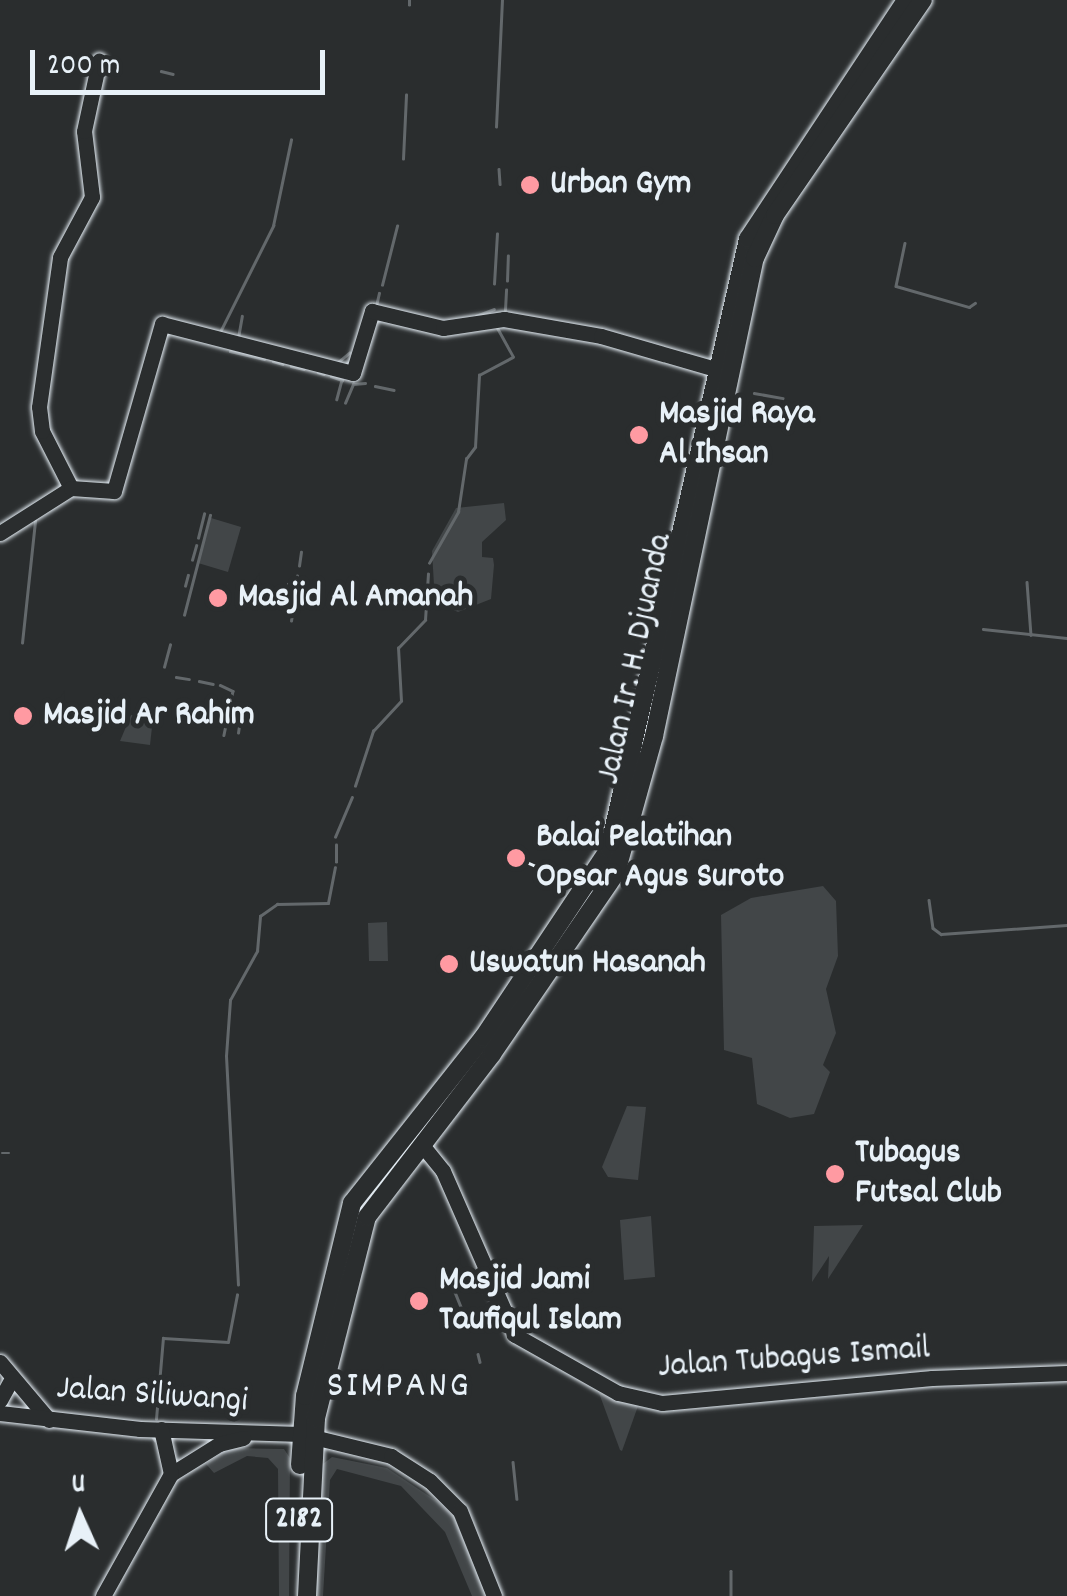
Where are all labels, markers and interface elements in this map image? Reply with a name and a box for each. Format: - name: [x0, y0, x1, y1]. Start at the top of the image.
- scale bar: [35, 30, 330, 92]
- text: 200 m: [47, 46, 120, 89]
- place label: Urban Gym: [550, 164, 692, 206]
- marker: Urban Gym: [519, 174, 541, 196]
- place label: Masjid Raya Al Ihsan: [659, 394, 815, 476]
- marker: Masjid Raya Al Ihsan: [628, 424, 650, 446]
- street label: Jalan Ir. H. Djuanda: [589, 530, 683, 788]
- place label: Masjid Al Amanah: [238, 577, 473, 619]
- marker: Masjid Al Amanah: [207, 587, 229, 609]
- place label: Masjid Ar Rahim: [43, 695, 255, 737]
- marker: Masjid Ar Rahim: [12, 705, 34, 727]
- place label: Balai Pelatihan Opsar Agus Suroto: [536, 817, 784, 899]
- marker: Balai Pelatihan Opsar Agus Suroto: [505, 847, 527, 869]
- place label: Uswatun Hasanah: [469, 943, 706, 985]
- marker: Uswatun Hasanah: [438, 953, 460, 975]
- place label: Tubagus Futsal Club: [855, 1133, 1002, 1215]
- marker: Tubagus Futsal Club: [824, 1163, 846, 1185]
- place label: Masjid Jami Taufiqul Islam: [439, 1260, 622, 1342]
- marker: Masjid Jami Taufiqul Islam: [408, 1290, 430, 1312]
- street label: Jalan Tubagus Ismail: [657, 1329, 931, 1389]
- district label: SIMPANG: [327, 1365, 471, 1411]
- street label: Jalan Siliwangi: [55, 1368, 249, 1424]
- north arrow: [30, 1466, 130, 1566]
- text: U: [71, 1466, 86, 1506]
- road number: 2182: [264, 1493, 334, 1547]

